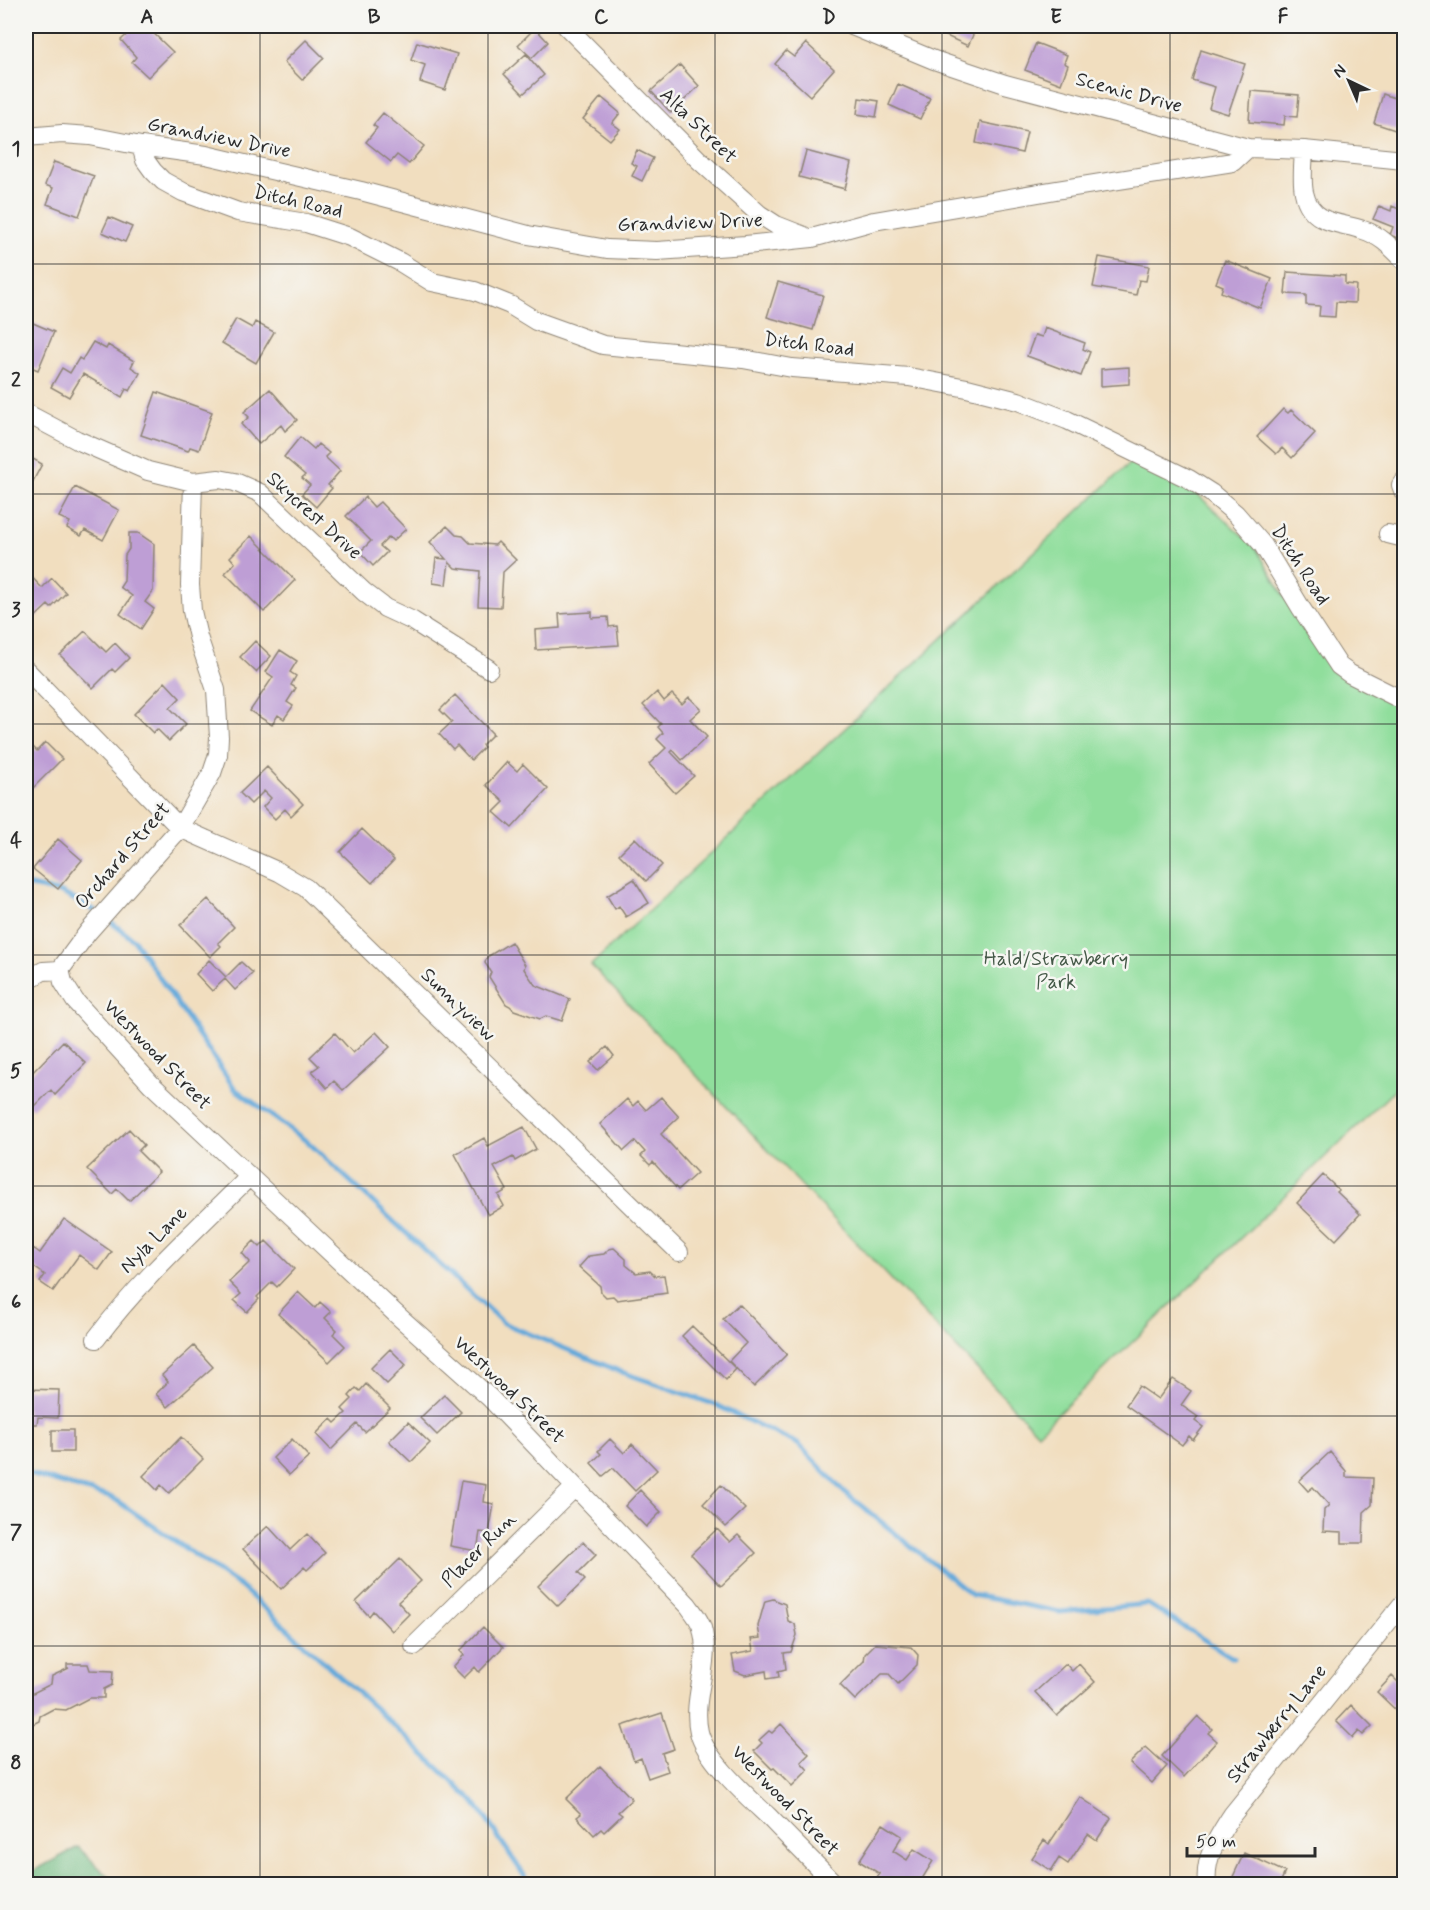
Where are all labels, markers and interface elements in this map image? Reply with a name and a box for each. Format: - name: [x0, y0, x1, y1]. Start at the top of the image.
- text: A: [140, 4, 154, 31]
- text: B: [368, 4, 381, 31]
- text: C: [594, 4, 609, 31]
- text: D: [822, 4, 836, 31]
- text: E: [1050, 4, 1062, 31]
- text: F: [1278, 4, 1289, 31]
- north arrow: [1319, 51, 1379, 111]
- text: N: [1328, 60, 1351, 83]
- street label: Scenic Drive: [1073, 66, 1185, 120]
- street label: Alta Street: [653, 82, 743, 170]
- street label: Grandview Drive: [145, 111, 293, 165]
- text: 1: [12, 136, 20, 163]
- street label: Ditch Road: [251, 179, 345, 225]
- street label: Grandview Drive: [617, 207, 763, 239]
- street label: Ditch Road: [762, 326, 856, 364]
- text: 2: [11, 367, 21, 394]
- street label: Skycrest Drive: [260, 466, 368, 566]
- street label: Ditch Road: [1264, 520, 1336, 610]
- text: 3: [11, 597, 21, 624]
- street label: Orchard Street: [69, 797, 177, 915]
- text: 4: [10, 828, 22, 855]
- park label: Hald/Strawberry Park: [984, 946, 1128, 996]
- street label: Sunnyview: [414, 962, 502, 1048]
- street label: Westwood Street: [97, 994, 217, 1116]
- text: 5: [10, 1058, 22, 1085]
- street label: Nyla Lane: [114, 1200, 194, 1280]
- text: 6: [11, 1289, 21, 1316]
- street label: Westwood Street: [448, 1330, 570, 1450]
- street label: Placer Run: [435, 1506, 523, 1594]
- text: 7: [10, 1519, 22, 1546]
- street label: Strawberry Lane: [1221, 1659, 1333, 1789]
- street label: Westwood Street: [725, 1740, 845, 1862]
- text: 8: [10, 1750, 22, 1777]
- scale bar: [1187, 1820, 1314, 1858]
- text: 50 m: [1196, 1830, 1236, 1854]

